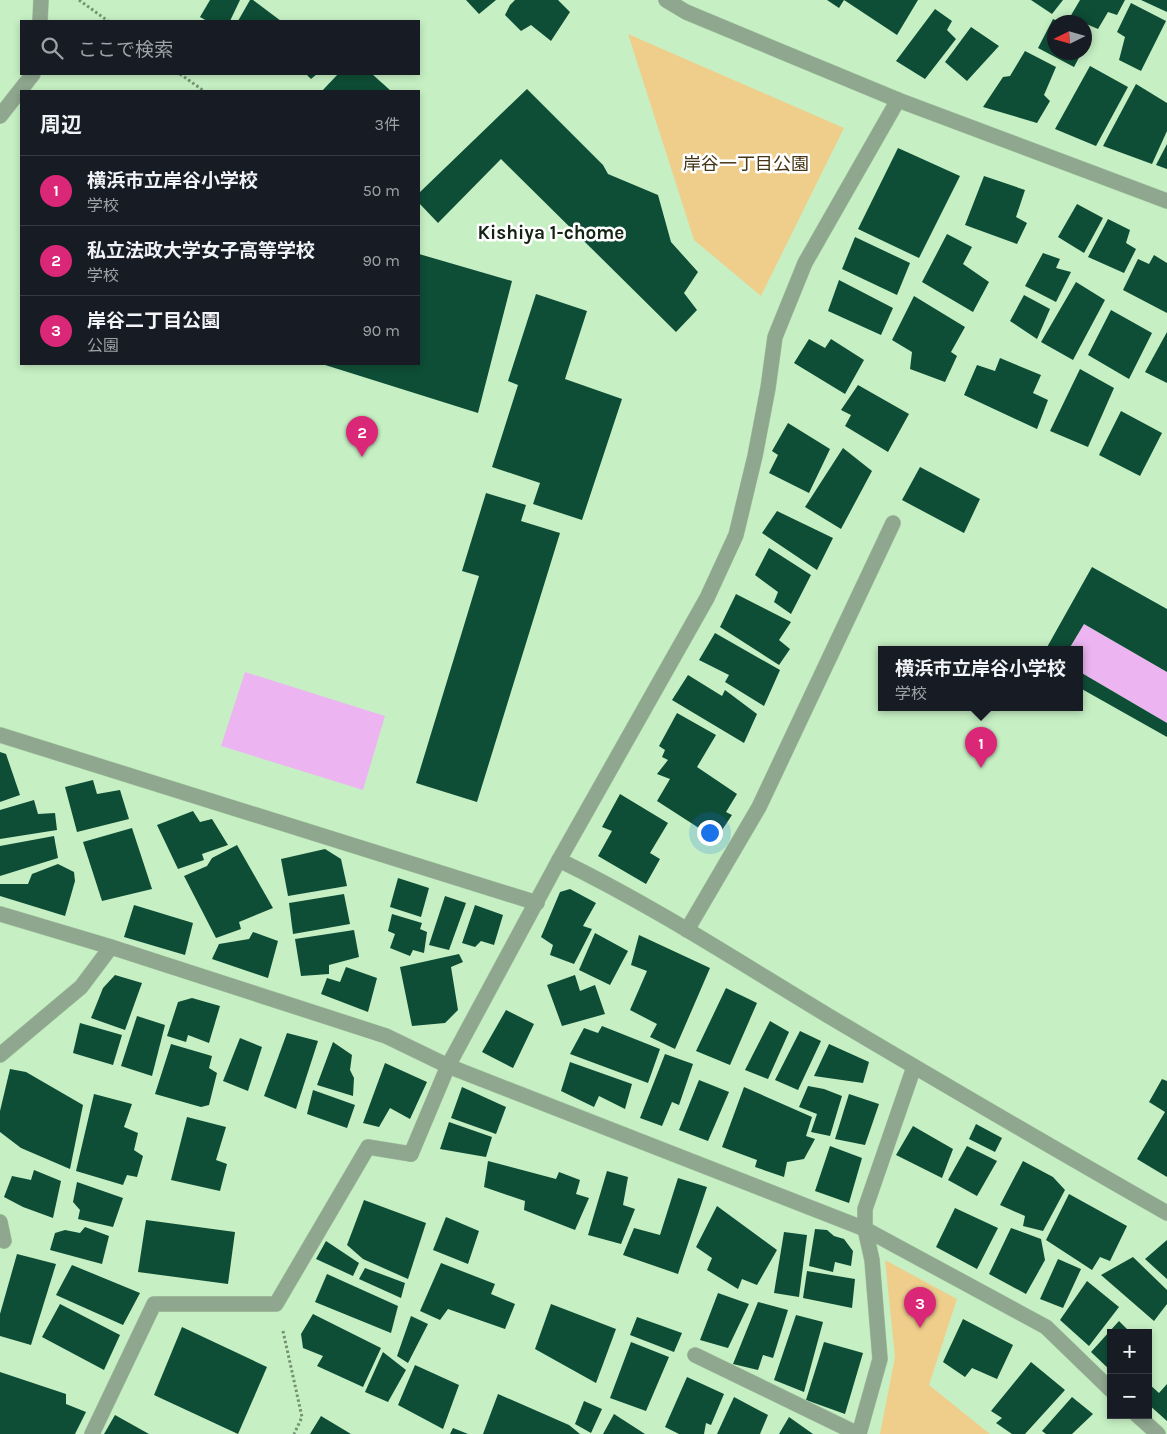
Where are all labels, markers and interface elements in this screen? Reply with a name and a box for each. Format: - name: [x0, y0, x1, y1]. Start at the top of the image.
- north arrow: [1047, 15, 1092, 60]
- search box: [20, 20, 420, 75]
- icon: search: [38, 34, 66, 62]
- text: ここで検索: [78, 39, 173, 61]
- text: 周辺: [40, 113, 82, 137]
- text: 3件: [375, 115, 400, 134]
- park label: 岸谷一丁目公園: [683, 153, 809, 175]
- text: 横浜市立岸谷小学校: [87, 170, 258, 192]
- text: 1: [53, 181, 59, 200]
- text: 50 m: [363, 181, 400, 200]
- text: 学校: [87, 196, 119, 215]
- district label: Kishiya 1-chome: [478, 222, 624, 244]
- text: 私立法政大学女子高等学校: [87, 240, 315, 262]
- text: 2: [51, 251, 61, 270]
- text: 90 m: [362, 251, 400, 270]
- text: 学校: [87, 266, 119, 285]
- text: 岸谷二丁目公園: [87, 310, 220, 332]
- text: 3: [51, 321, 61, 340]
- text: 90 m: [362, 321, 400, 340]
- text: 公園: [87, 336, 119, 355]
- pin: 2: [346, 416, 378, 457]
- popup: [878, 646, 1083, 711]
- text: 横浜市立岸谷小学校: [895, 658, 1066, 680]
- text: 学校: [895, 684, 927, 703]
- pin: 1: [965, 727, 997, 768]
- your location: [697, 820, 723, 846]
- pin: 3: [904, 1287, 936, 1328]
- map controls: [1107, 1329, 1152, 1419]
- button: +: [1107, 1329, 1152, 1374]
- button: −: [1107, 1374, 1152, 1419]

